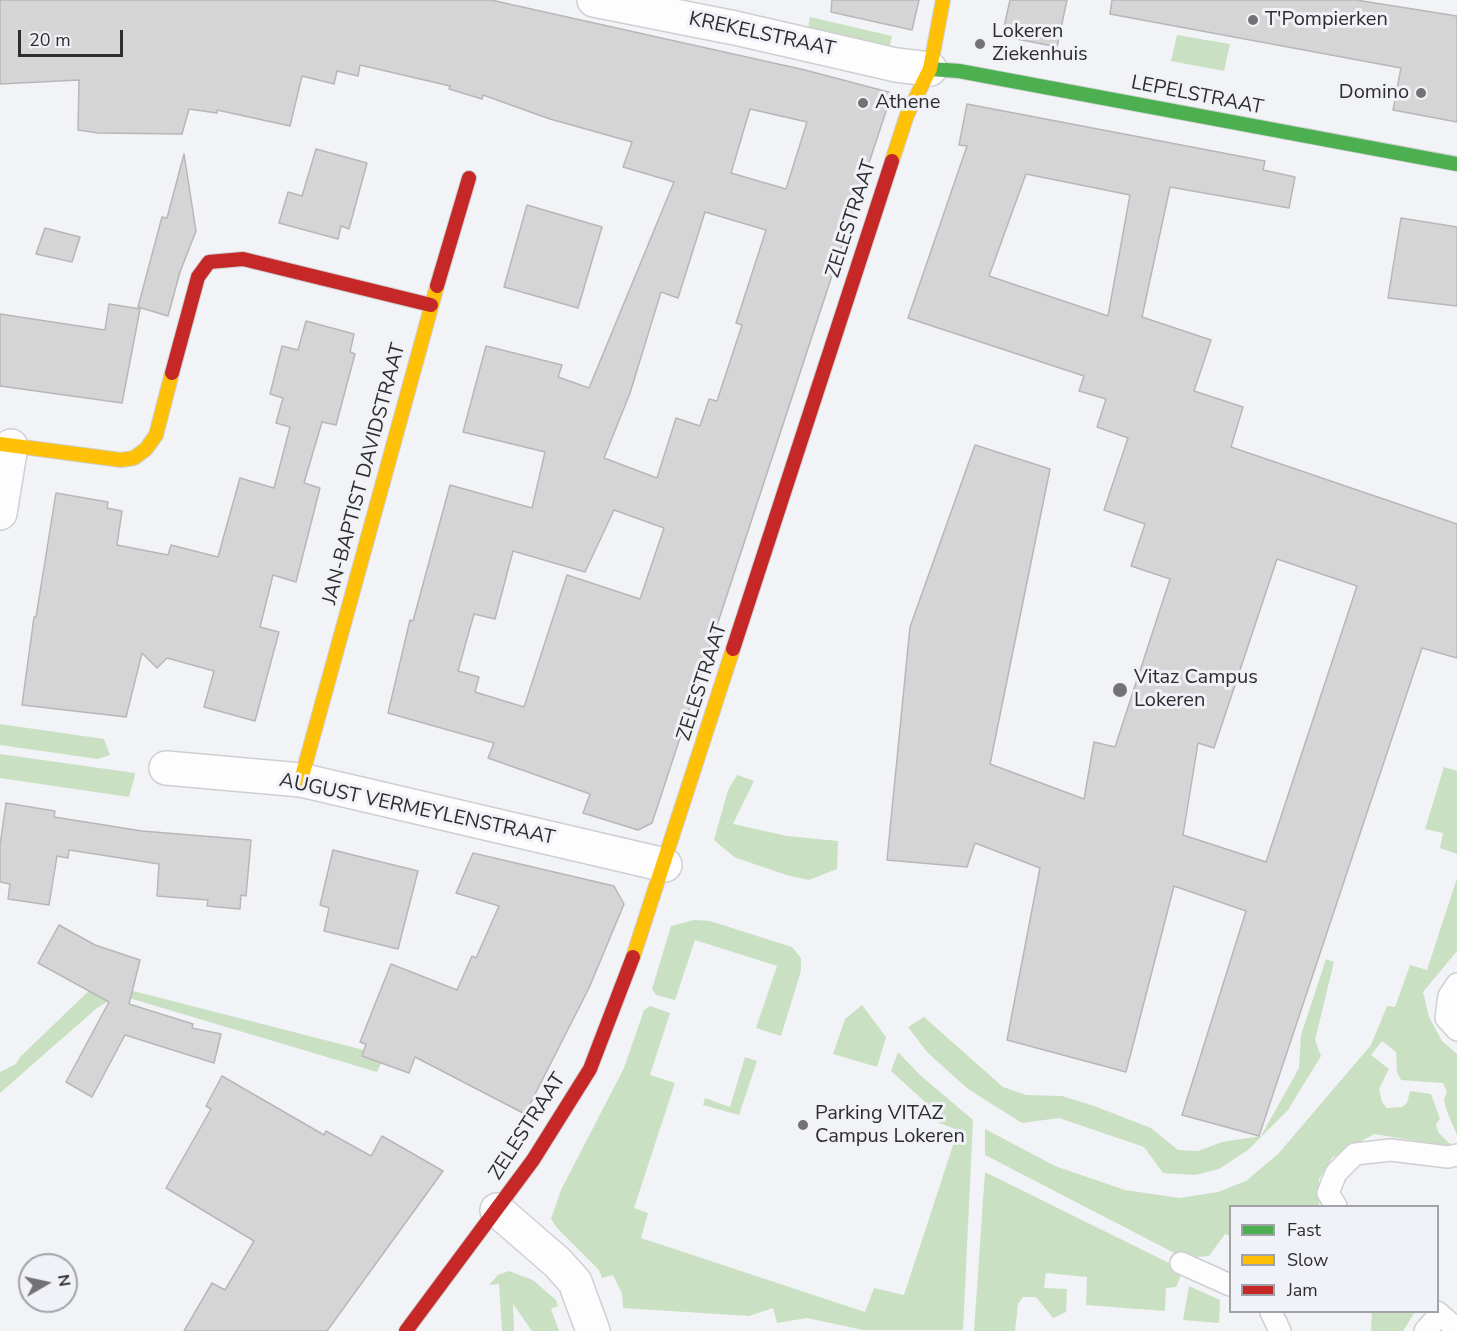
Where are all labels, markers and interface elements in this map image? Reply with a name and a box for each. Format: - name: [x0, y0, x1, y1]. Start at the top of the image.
- street label: KREKELSTRAAT: [687, 8, 837, 62]
- place label: T'Pompierken: [1265, 8, 1388, 32]
- marker: T'Pompierken: [1246, 13, 1260, 27]
- scale bar: [21, 18, 126, 56]
- place label: Lokeren Ziekenhuis: [992, 20, 1088, 67]
- text: 20 m: [29, 28, 71, 52]
- marker: Lokeren Ziekenhuis: [973, 37, 987, 51]
- street label: LEPELSTRAAT: [1129, 71, 1265, 121]
- place label: Domino: [1339, 81, 1409, 105]
- marker: Domino: [1414, 86, 1428, 100]
- place label: Athene: [875, 91, 940, 115]
- marker: Athene: [856, 96, 870, 110]
- street label: ZELESTRAAT: [822, 157, 882, 281]
- street label: JAN-BAPTIST DAVIDSTRAAT: [319, 341, 411, 607]
- street label: ZELESTRAAT: [673, 620, 733, 744]
- place label: Vitaz Campus Lokeren: [1134, 666, 1258, 713]
- marker: Vitaz Campus Lokeren: [1111, 681, 1129, 699]
- street label: AUGUST VERMEYLENSTRAAT: [277, 769, 557, 851]
- street label: ZELESTRAAT: [485, 1069, 571, 1185]
- place label: Parking VITAZ Campus Lokeren: [815, 1102, 965, 1149]
- marker: Parking VITAZ Campus Lokeren: [796, 1118, 810, 1132]
- legend: [1229, 1205, 1439, 1313]
- text: Fast: [1287, 1218, 1321, 1242]
- text: Slow: [1287, 1248, 1328, 1272]
- north arrow: [18, 1253, 78, 1313]
- text: N: [52, 1273, 76, 1288]
- text: Jam: [1287, 1278, 1318, 1302]

